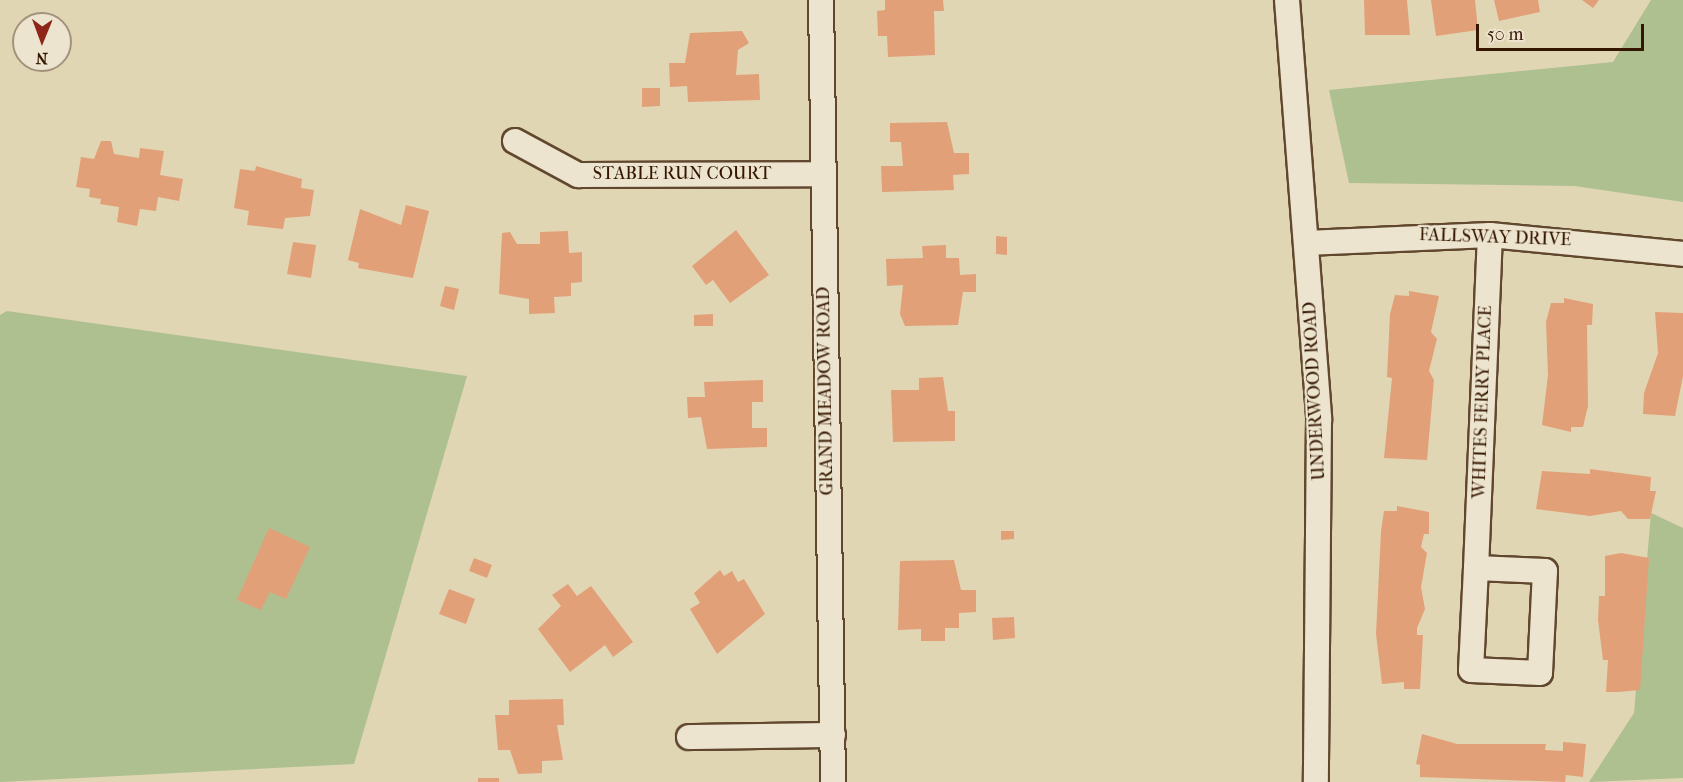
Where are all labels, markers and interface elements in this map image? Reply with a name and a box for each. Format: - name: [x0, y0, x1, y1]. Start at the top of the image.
- north arrow: [12, 12, 72, 72]
- scale bar: [1479, 12, 1647, 50]
- text: 50 m: [1487, 24, 1523, 45]
- text: N: [35, 49, 48, 68]
- street label: STABLE RUN COURT: [593, 163, 771, 185]
- street label: FALLSWAY DRIVE: [1419, 225, 1571, 251]
- street label: GRAND MEADOW ROAD: [813, 286, 839, 496]
- street label: UNDERWOOD ROAD: [1300, 301, 1330, 481]
- street label: WHITES FERRY PLACE: [1469, 305, 1497, 499]

